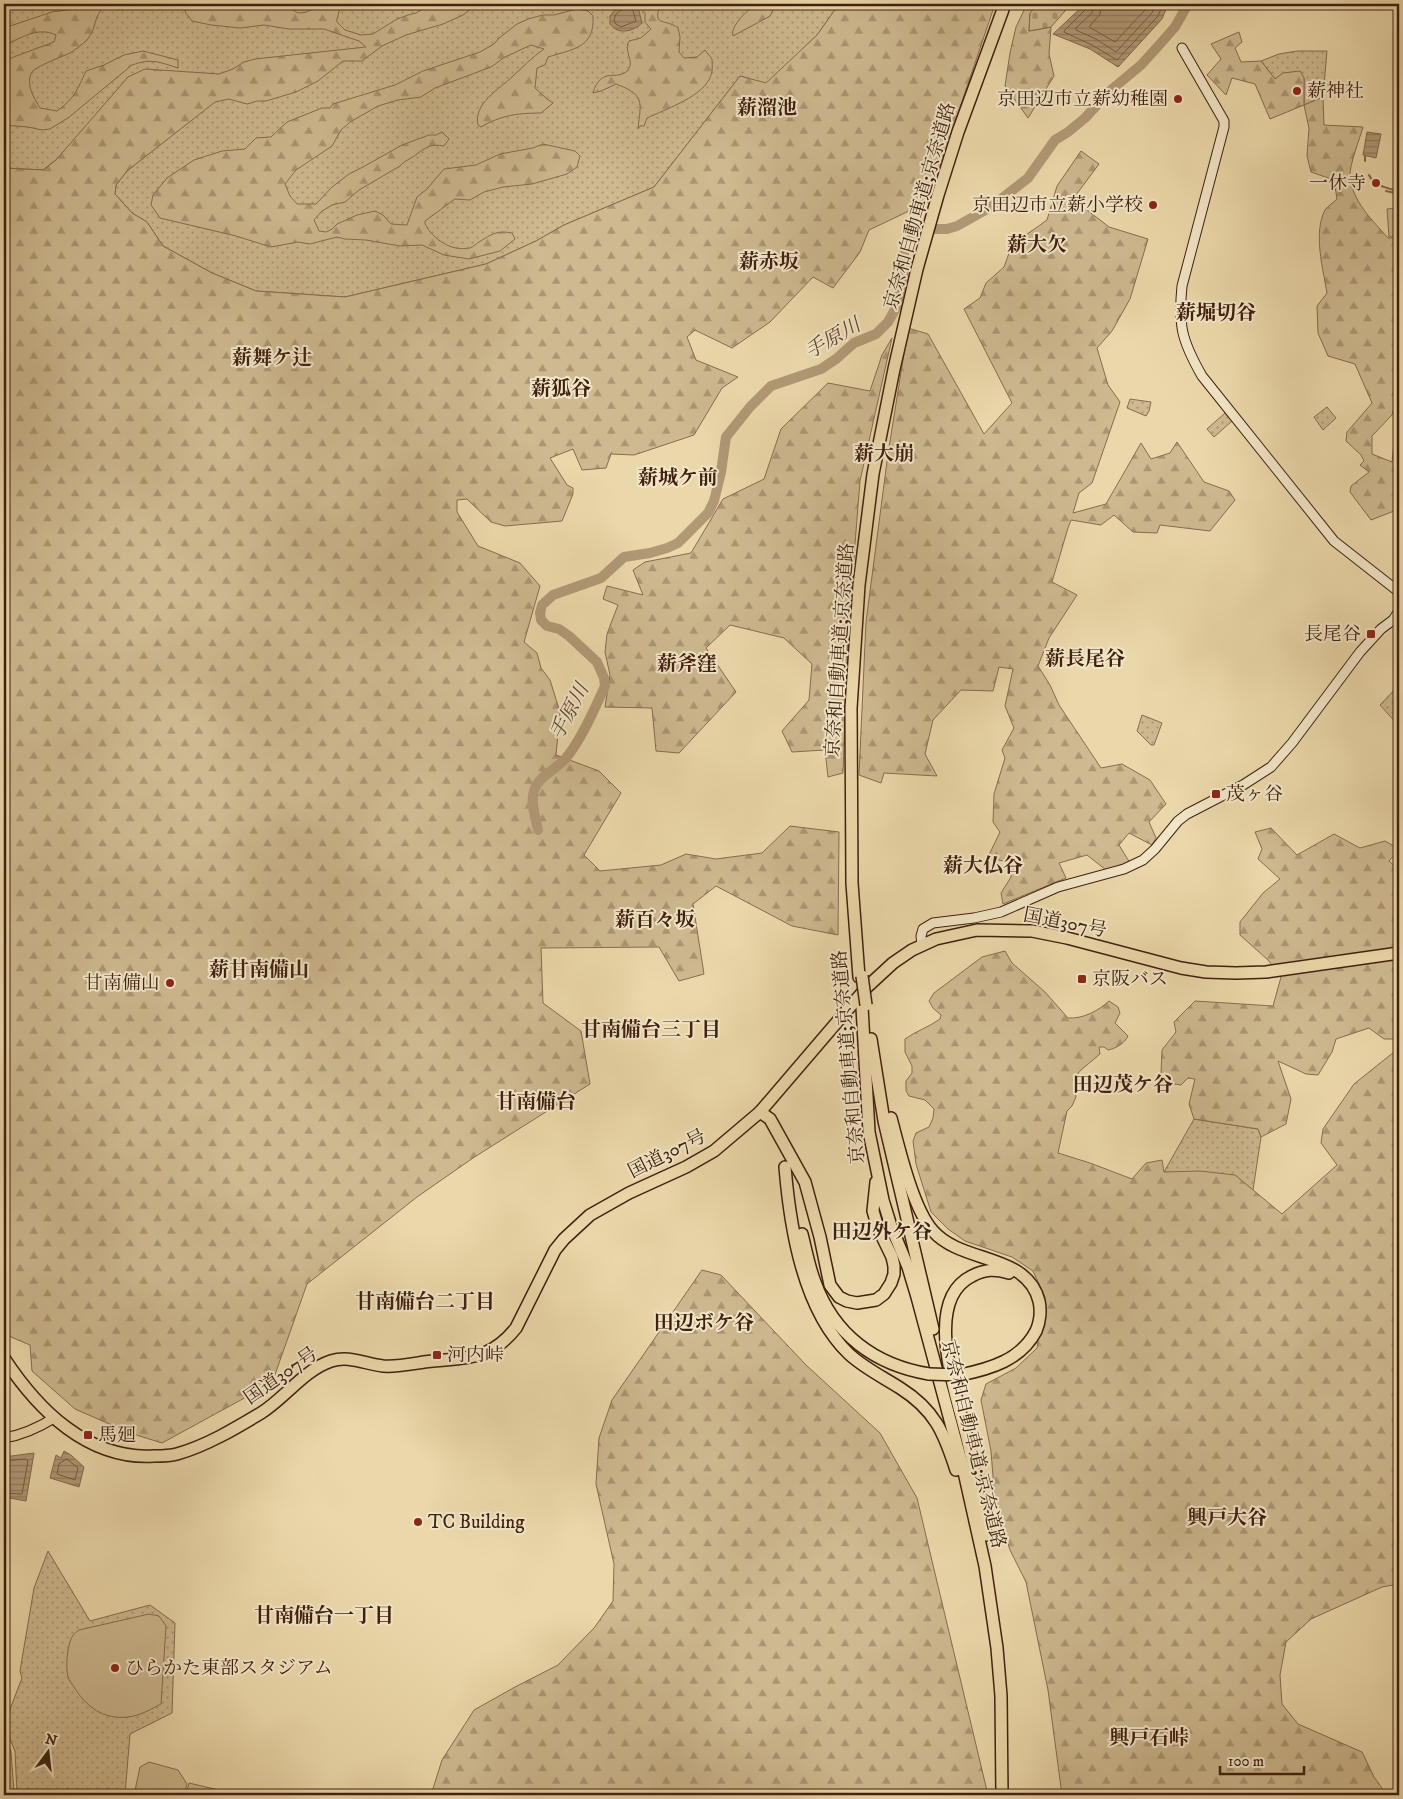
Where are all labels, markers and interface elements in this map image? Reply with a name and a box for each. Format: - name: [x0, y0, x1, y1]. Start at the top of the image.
- place label: 薪神社: [1307, 80, 1364, 103]
- marker: 薪神社: [1291, 85, 1303, 97]
- place label: 京田辺市立薪幼稚園: [997, 88, 1168, 111]
- marker: 京田辺市立薪幼稚園: [1172, 93, 1184, 105]
- district label: 薪溜池: [737, 96, 797, 121]
- street label: 京奈和自動車道;京奈道路: [879, 100, 961, 312]
- place label: 一休寺: [1309, 172, 1366, 195]
- marker: 一休寺: [1370, 177, 1382, 189]
- place label: 京田辺市立薪小学校: [972, 194, 1143, 217]
- marker: 京田辺市立薪小学校: [1147, 199, 1159, 211]
- district label: 薪大欠: [1007, 233, 1067, 258]
- district label: 薪赤坂: [739, 250, 799, 275]
- district label: 薪堀切谷: [1176, 301, 1256, 326]
- water label: 手原川: [801, 312, 867, 365]
- district label: 薪舞ケ辻: [232, 346, 312, 371]
- district label: 薪狐谷: [531, 377, 591, 402]
- district label: 薪大崩: [854, 442, 914, 467]
- district label: 薪城ケ前: [638, 466, 718, 491]
- street label: 京奈和自動車道;京奈道路: [821, 542, 859, 758]
- place label: 長尾谷: [1304, 623, 1361, 646]
- marker: 長尾谷: [1365, 628, 1377, 640]
- district label: 薪長尾谷: [1045, 647, 1125, 672]
- district label: 薪斧窪: [657, 652, 717, 677]
- water label: 手原川: [545, 678, 596, 744]
- place label: 茂ヶ谷: [1226, 783, 1283, 806]
- marker: 茂ヶ谷: [1210, 788, 1222, 800]
- district label: 薪大仏谷: [943, 854, 1023, 879]
- street label: 国道307号: [1021, 904, 1109, 942]
- district label: 薪百々坂: [615, 908, 695, 933]
- street label: 京奈和自動車道;京奈道路: [828, 949, 870, 1165]
- district label: 薪甘南備山: [209, 958, 309, 983]
- place label: 京阪バス: [1092, 968, 1168, 991]
- place label: 甘南備山: [84, 972, 160, 995]
- marker: 京阪バス: [1076, 973, 1088, 985]
- marker: 甘南備山: [164, 977, 176, 989]
- district label: 甘南備台三丁目: [581, 1018, 721, 1043]
- district label: 田辺茂ケ谷: [1073, 1073, 1173, 1098]
- district label: 甘南備台: [496, 1090, 576, 1115]
- street label: 国道307号: [624, 1125, 710, 1183]
- district label: 田辺外ケ谷: [832, 1220, 932, 1245]
- district label: 甘南備台二丁目: [355, 1290, 495, 1315]
- district label: 田辺ボケ谷: [654, 1311, 754, 1336]
- street label: 京奈和自動車道;京奈道路: [936, 1337, 1010, 1551]
- street label: 国道307号: [240, 1342, 322, 1410]
- place label: 河内峠: [447, 1344, 504, 1367]
- marker: 河内峠: [431, 1349, 443, 1361]
- place label: 馬廻: [98, 1424, 136, 1447]
- marker: 馬廻: [82, 1429, 94, 1441]
- district label: 興戸大谷: [1187, 1506, 1267, 1531]
- place label: TC Building: [428, 1511, 525, 1534]
- marker: TC Building: [412, 1516, 424, 1528]
- district label: 甘南備台一丁目: [254, 1604, 394, 1629]
- place label: ひらかた東部スタジアム: [125, 1657, 333, 1680]
- marker: ひらかた東部スタジアム: [109, 1662, 121, 1674]
- north arrow: [22, 1726, 72, 1776]
- district label: 興戸石峠: [1109, 1726, 1189, 1751]
- text: N: [43, 1730, 59, 1751]
- scale bar: [1220, 1744, 1304, 1776]
- text: 100 m: [1228, 1752, 1264, 1771]

